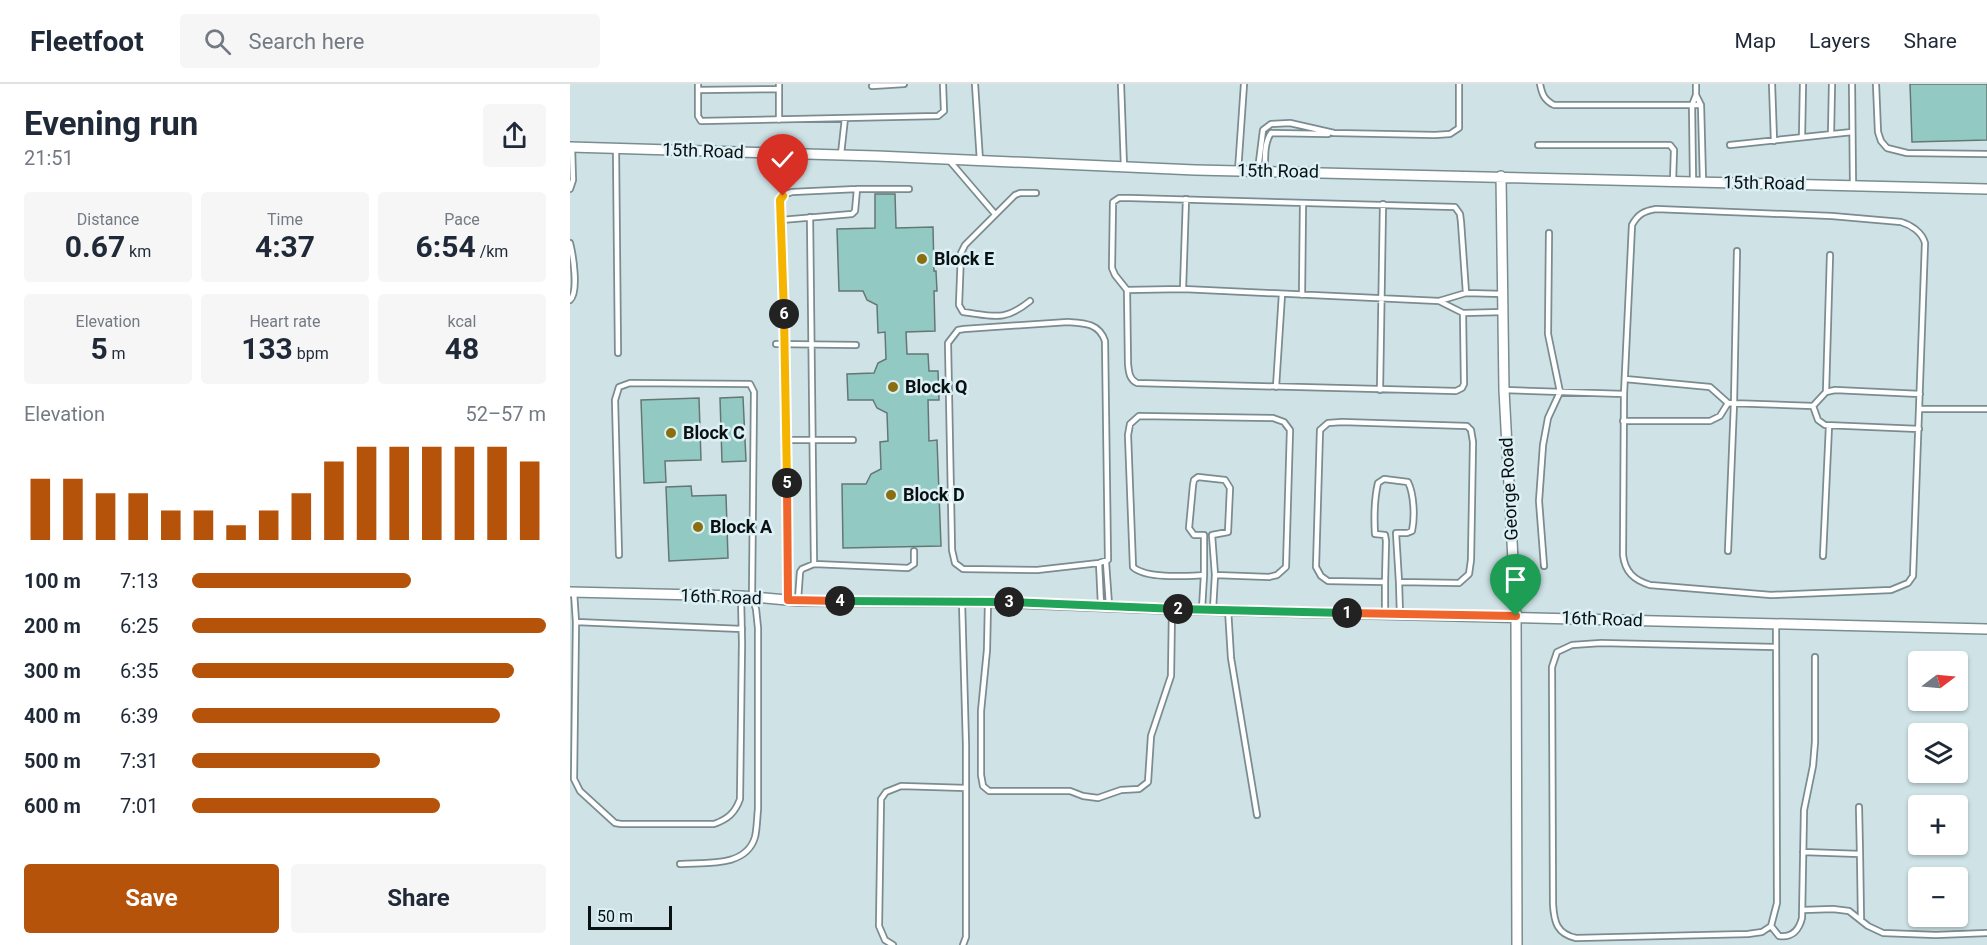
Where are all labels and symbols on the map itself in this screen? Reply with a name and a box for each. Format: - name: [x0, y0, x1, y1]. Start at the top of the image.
- pin: [757, 134, 808, 196]
- street label: 15th Road: [662, 139, 744, 162]
- street label: 15th Road: [1237, 159, 1319, 182]
- street label: 15th Road: [1723, 171, 1805, 194]
- place label: Block E: [934, 248, 994, 269]
- marker: Block E: [915, 252, 929, 266]
- pin: 6: [769, 299, 799, 329]
- place label: Block Q: [905, 376, 967, 397]
- marker: Block Q: [886, 380, 900, 394]
- place label: Block C: [683, 422, 745, 443]
- marker: Block C: [664, 426, 678, 440]
- street label: George Road: [1495, 437, 1522, 541]
- pin: 5: [772, 468, 802, 498]
- place label: Block D: [903, 484, 965, 505]
- marker: Block D: [884, 488, 898, 502]
- place label: Block A: [710, 516, 773, 537]
- marker: Block A: [691, 520, 705, 534]
- pin: [1490, 554, 1541, 616]
- street label: 16th Road: [680, 585, 762, 608]
- pin: 4: [825, 586, 855, 616]
- pin: 3: [994, 587, 1024, 617]
- pin: 2: [1163, 594, 1193, 624]
- pin: 1: [1332, 598, 1362, 628]
- street label: 16th Road: [1561, 607, 1643, 630]
- north arrow: [1908, 651, 1968, 711]
- scale bar: [588, 903, 672, 930]

